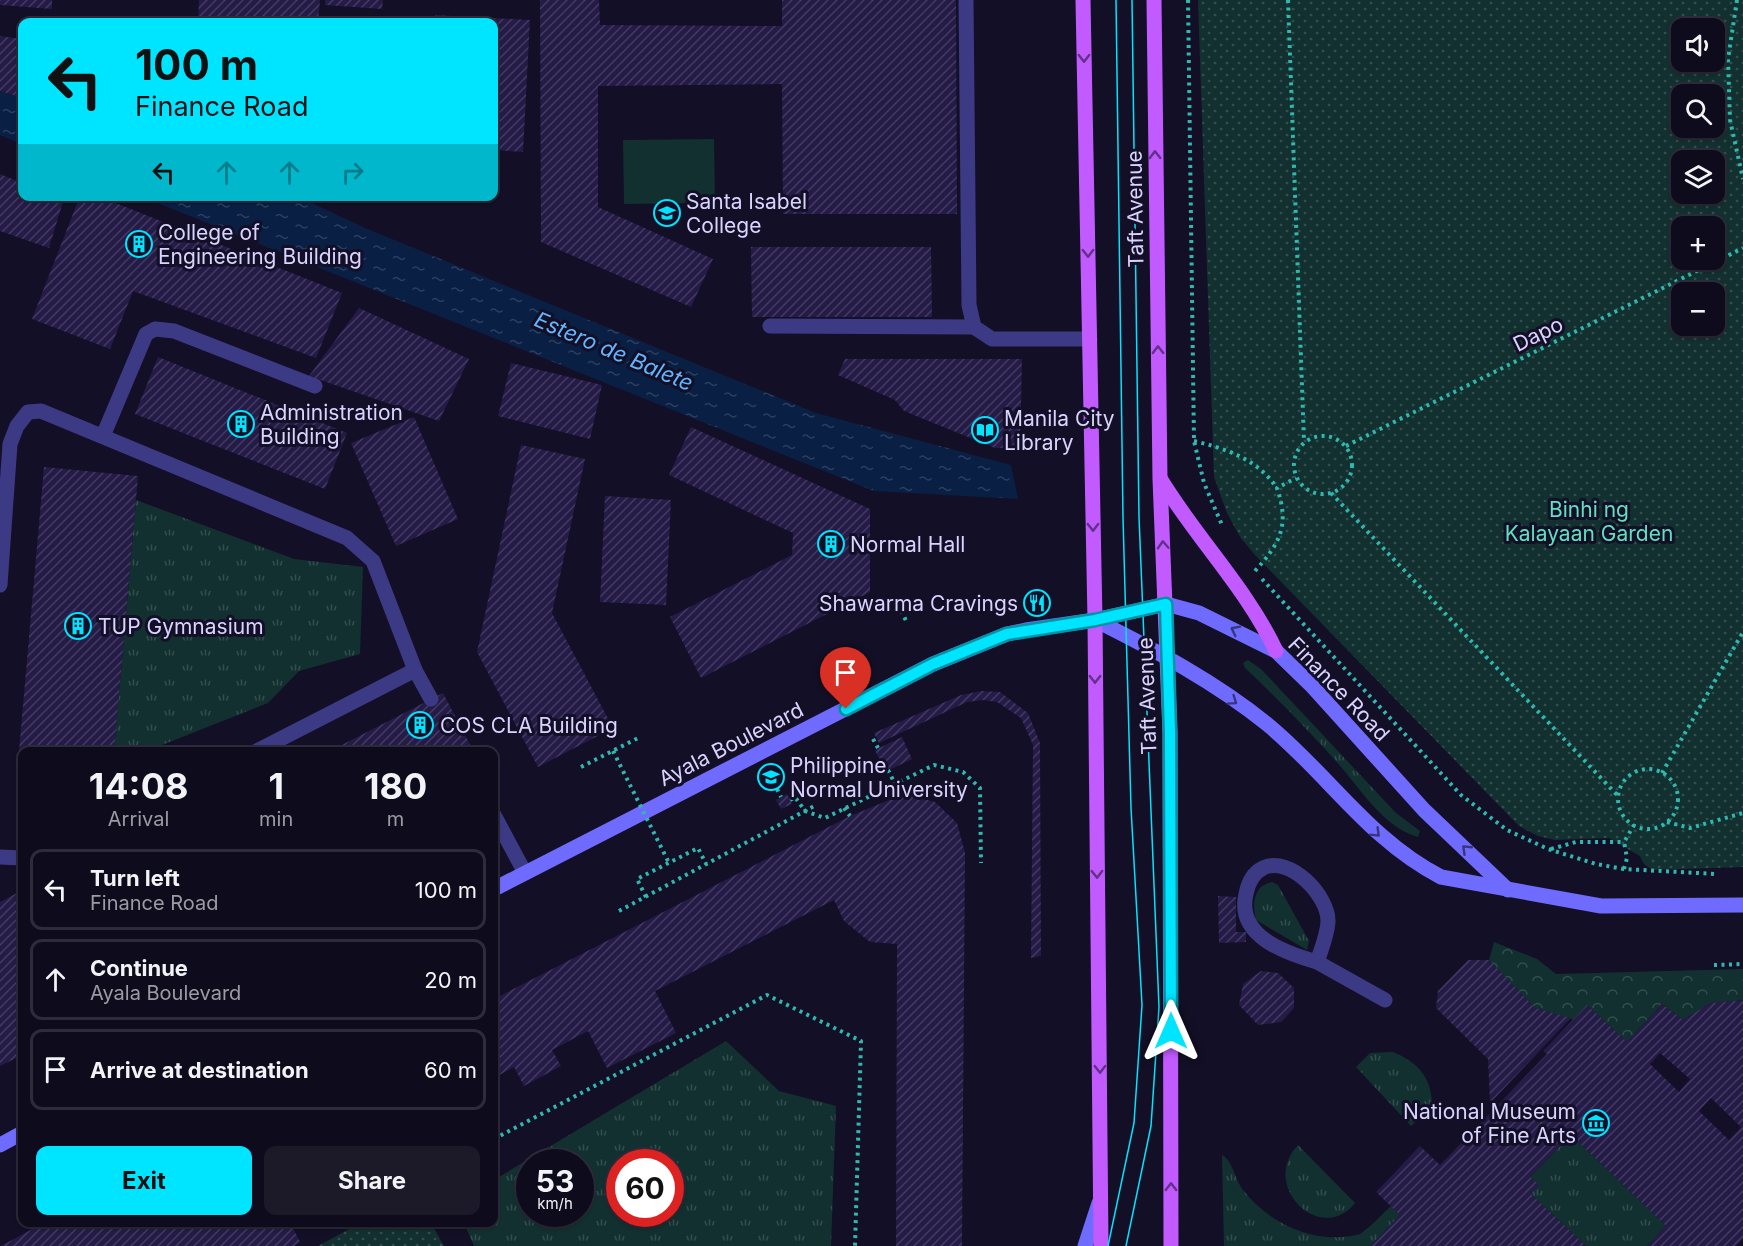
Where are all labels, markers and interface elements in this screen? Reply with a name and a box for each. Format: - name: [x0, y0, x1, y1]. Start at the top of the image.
- map controls: [1671, 18, 1725, 336]
- button: sound: [1671, 18, 1725, 72]
- text: 100 m: [135, 39, 258, 90]
- icon: left: [36, 42, 114, 120]
- one-way arrow: [1078, 54, 1090, 63]
- button: search: [1671, 84, 1725, 138]
- text: Finance Road: [135, 90, 308, 123]
- street label: Taft Avenue: [1121, 150, 1149, 268]
- button: layers: [1671, 150, 1725, 204]
- one-way arrow: [1149, 151, 1162, 160]
- icon: left: [147, 156, 180, 189]
- icon: ahead: [210, 156, 243, 189]
- icon: ahead: [273, 156, 306, 189]
- icon: right: [336, 156, 369, 189]
- place label: Santa Isabel College: [686, 189, 807, 238]
- school or university icon: Santa Isabel College: [652, 198, 682, 228]
- button: +: [1671, 216, 1725, 270]
- place label: College of Engineering Building: [158, 220, 362, 269]
- building icon: College of Engineering Building: [124, 229, 154, 259]
- one-way arrow: [1082, 249, 1094, 258]
- button: −: [1671, 282, 1725, 336]
- water label: Estero de Balete: [531, 306, 697, 396]
- street label: Dapo: [1509, 311, 1567, 357]
- one-way arrow: [1152, 346, 1164, 355]
- place label: Administration Building: [260, 400, 403, 449]
- place label: Manila City Library: [1004, 406, 1115, 455]
- building icon: Administration Building: [226, 409, 256, 439]
- library icon: Manila City Library: [970, 415, 1000, 445]
- park label: Binhi ng Kalayaan Garden: [1505, 497, 1673, 546]
- one-way arrow: [1087, 523, 1099, 532]
- building icon: Normal Hall: [816, 529, 846, 559]
- place label: Normal Hall: [850, 532, 965, 557]
- one-way arrow: [1157, 541, 1169, 550]
- restaurant icon: Shawarma Cravings: [1022, 588, 1052, 618]
- place label: Shawarma Cravings: [819, 591, 1018, 616]
- building icon: TUP Gymnasium: [63, 611, 93, 641]
- place label: TUP Gymnasium: [98, 614, 264, 639]
- one-way arrow: [1230, 626, 1241, 637]
- street label: Finance Road: [1283, 632, 1395, 746]
- street label: Taft Avenue: [1132, 637, 1162, 755]
- pin: [820, 647, 871, 709]
- icon: arrive: [829, 656, 862, 689]
- one-way arrow: [1089, 674, 1101, 683]
- one-way arrow: [1227, 694, 1238, 705]
- street label: Ayala Boulevard: [655, 697, 807, 791]
- building icon: COS CLA Building: [405, 710, 435, 740]
- place label: COS CLA Building: [440, 713, 618, 738]
- place label: Philippine Normal University: [790, 753, 968, 802]
- school or university icon: Philippine Normal University: [756, 762, 786, 792]
- text: 14:08: [89, 764, 188, 808]
- text: 1: [268, 764, 284, 808]
- text: 180: [364, 764, 427, 808]
- text: Arrival: [108, 807, 169, 831]
- text: min: [259, 807, 293, 831]
- text: m: [387, 807, 404, 831]
- one-way arrow: [1369, 825, 1380, 836]
- one-way arrow: [1462, 846, 1473, 857]
- text: Turn left: [90, 865, 180, 891]
- one-way arrow: [1091, 869, 1103, 878]
- icon: left: [39, 873, 72, 906]
- text: 100 m: [415, 877, 477, 903]
- text: Finance Road: [90, 891, 218, 915]
- text: Continue: [90, 955, 188, 981]
- icon: ahead: [39, 963, 72, 996]
- text: 20 m: [424, 967, 477, 993]
- text: Ayala Boulevard: [90, 981, 241, 1005]
- position arrow: [1139, 999, 1203, 1063]
- icon: arrive: [39, 1053, 72, 1086]
- text: Arrive at destination: [90, 1057, 309, 1083]
- text: 60 m: [424, 1057, 477, 1083]
- one-way arrow: [1094, 1064, 1106, 1073]
- place label: National Museum of Fine Arts: [1403, 1099, 1576, 1148]
- museum icon: National Museum of Fine Arts: [1581, 1108, 1611, 1138]
- button: Exit: [36, 1146, 252, 1215]
- button: Share: [264, 1146, 480, 1215]
- speed limit sign: 60: [606, 1149, 684, 1227]
- text: 53: [536, 1163, 574, 1199]
- one-way arrow: [1165, 1182, 1177, 1191]
- text: km/h: [537, 1194, 573, 1213]

